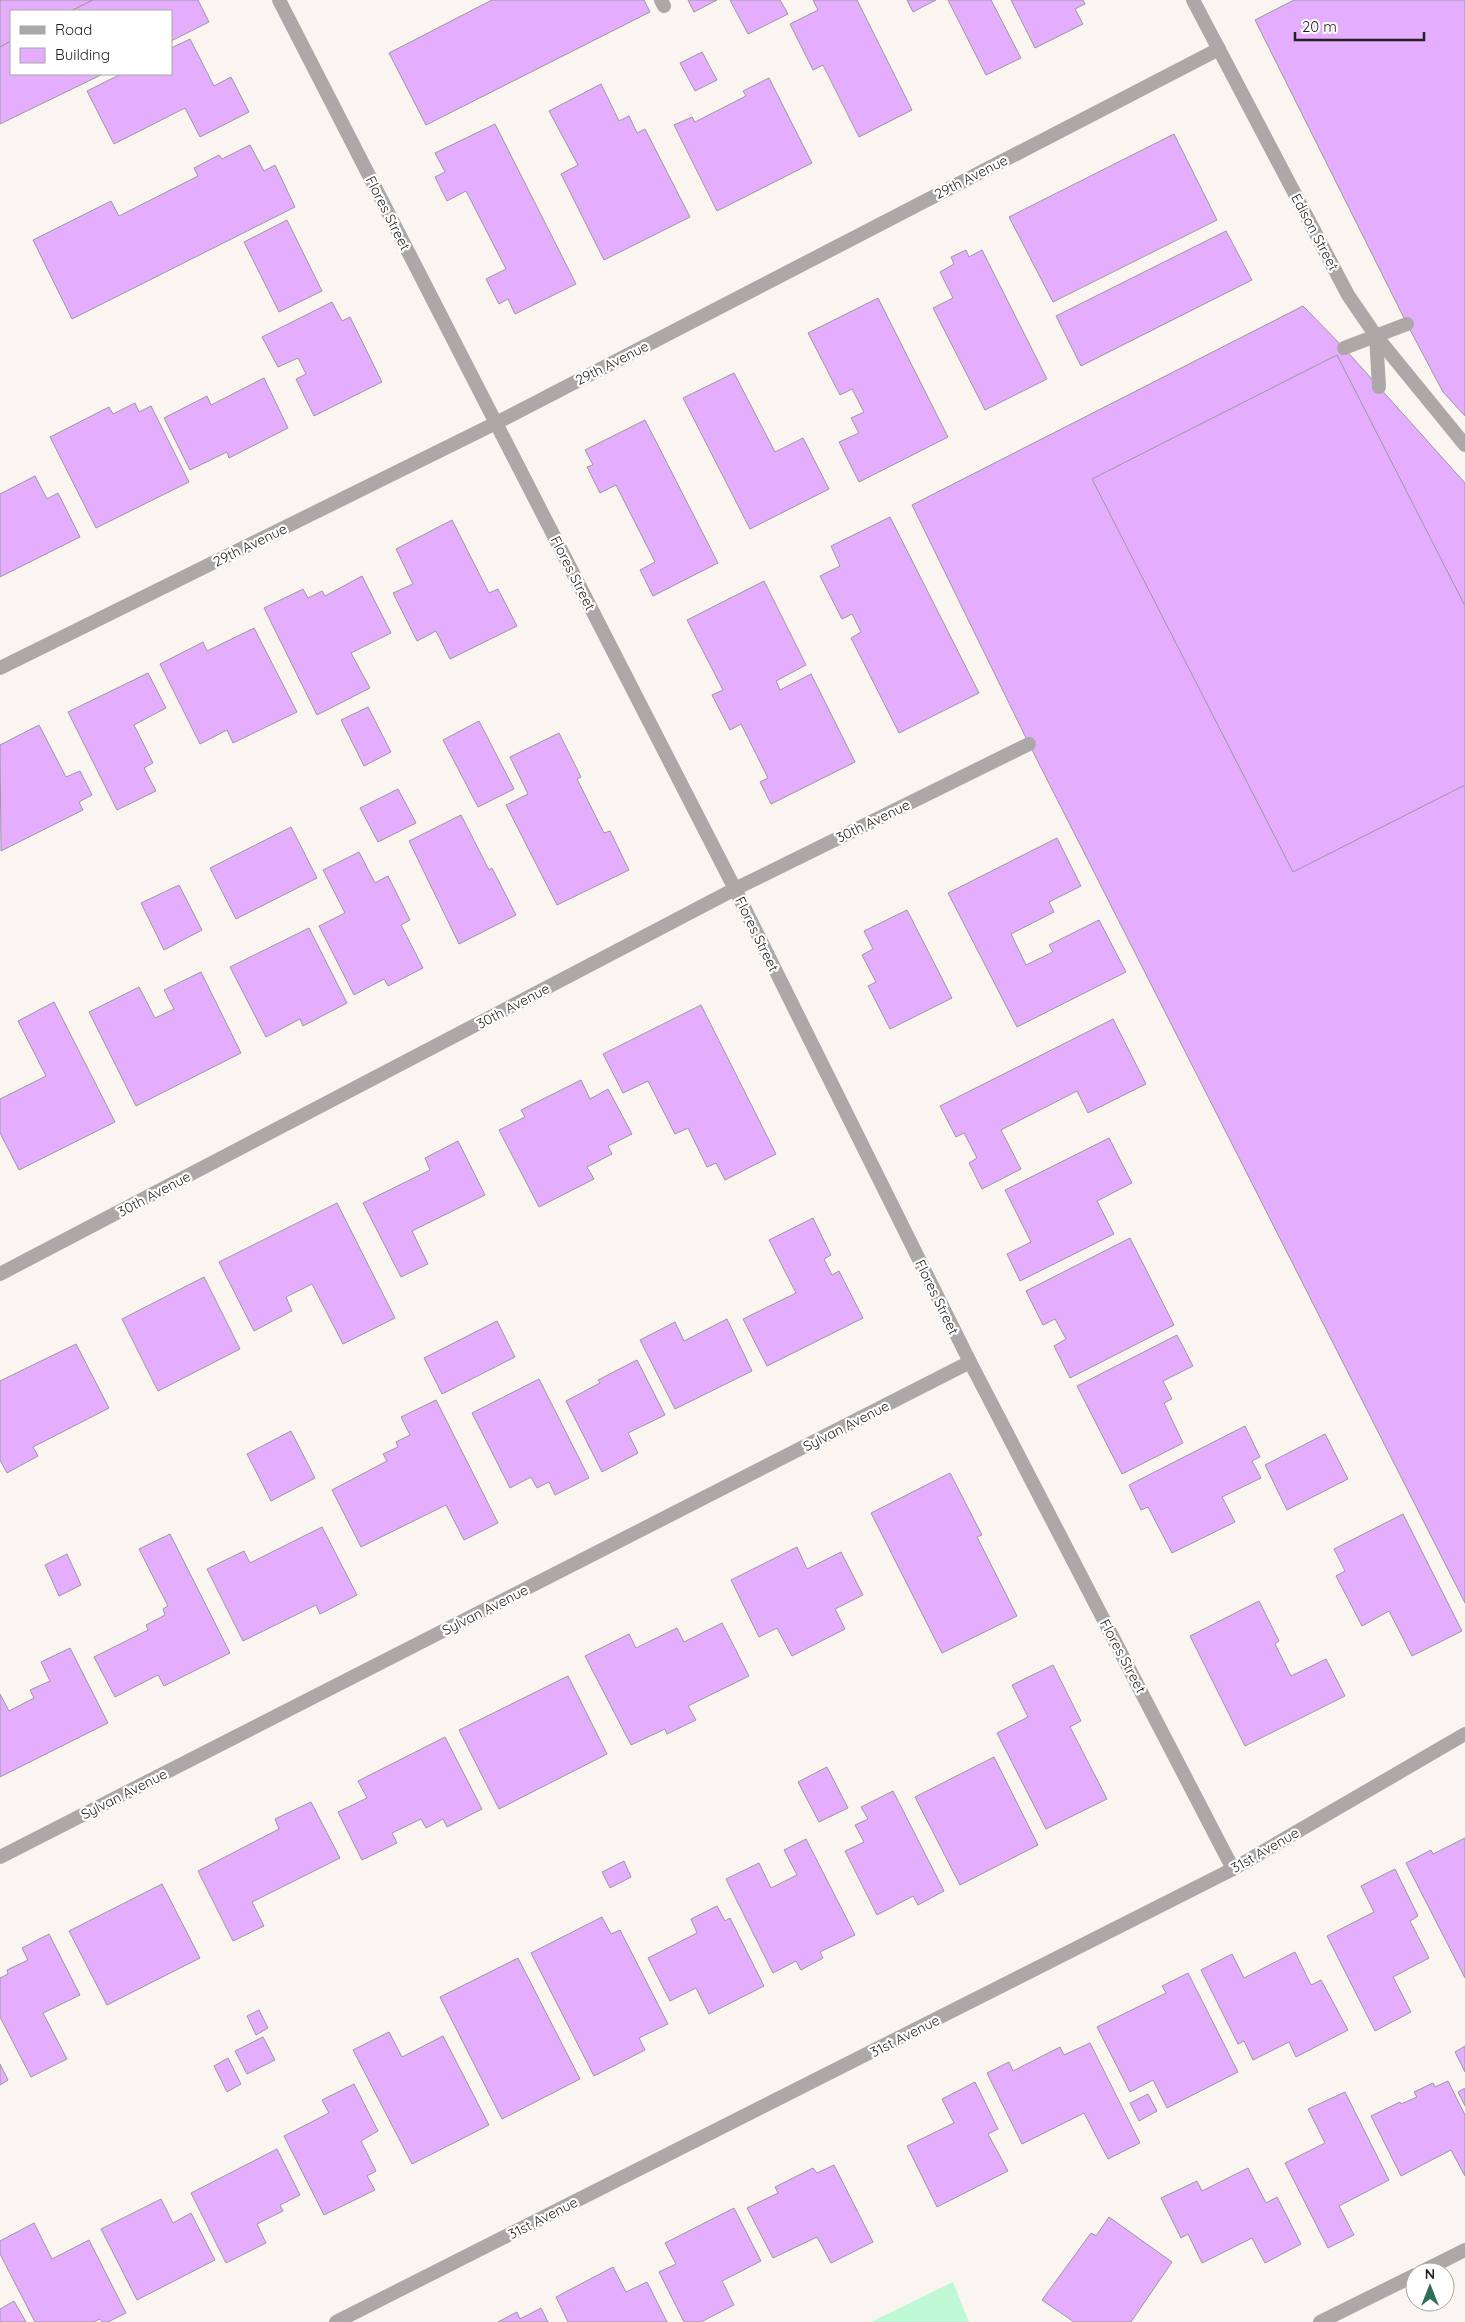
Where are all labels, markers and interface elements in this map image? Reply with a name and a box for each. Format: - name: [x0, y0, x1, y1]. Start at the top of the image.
- legend: [10, 10, 172, 75]
- scale bar: [1295, 10, 1424, 42]
- text: 20 m: [1302, 17, 1337, 36]
- text: Road: [55, 20, 92, 39]
- text: Building: [55, 45, 110, 64]
- street label: 29th Avenue: [931, 151, 1011, 203]
- street label: Flores Street: [362, 173, 415, 253]
- street label: Edison Street: [1287, 190, 1343, 274]
- street label: 29th Avenue: [572, 337, 652, 389]
- street label: 29th Avenue: [210, 519, 290, 571]
- street label: Flores Street: [547, 533, 600, 613]
- street label: 30th Avenue: [833, 795, 913, 847]
- street label: Flores Street: [731, 894, 783, 975]
- street label: 30th Avenue: [473, 979, 553, 1033]
- street label: 30th Avenue: [114, 1167, 194, 1221]
- street label: Flores Street: [911, 1257, 963, 1338]
- street label: Sylvan Avenue: [800, 1397, 892, 1455]
- street label: Sylvan Avenue: [439, 1581, 531, 1639]
- street label: Flores Street: [1096, 1616, 1150, 1696]
- street label: Sylvan Avenue: [78, 1765, 170, 1823]
- street label: 31st Avenue: [1228, 1823, 1302, 1877]
- street label: 31st Avenue: [867, 2011, 943, 2061]
- street label: 31st Avenue: [505, 2193, 581, 2243]
- north arrow: [1405, 2262, 1455, 2312]
- text: N: [1425, 2265, 1435, 2283]

